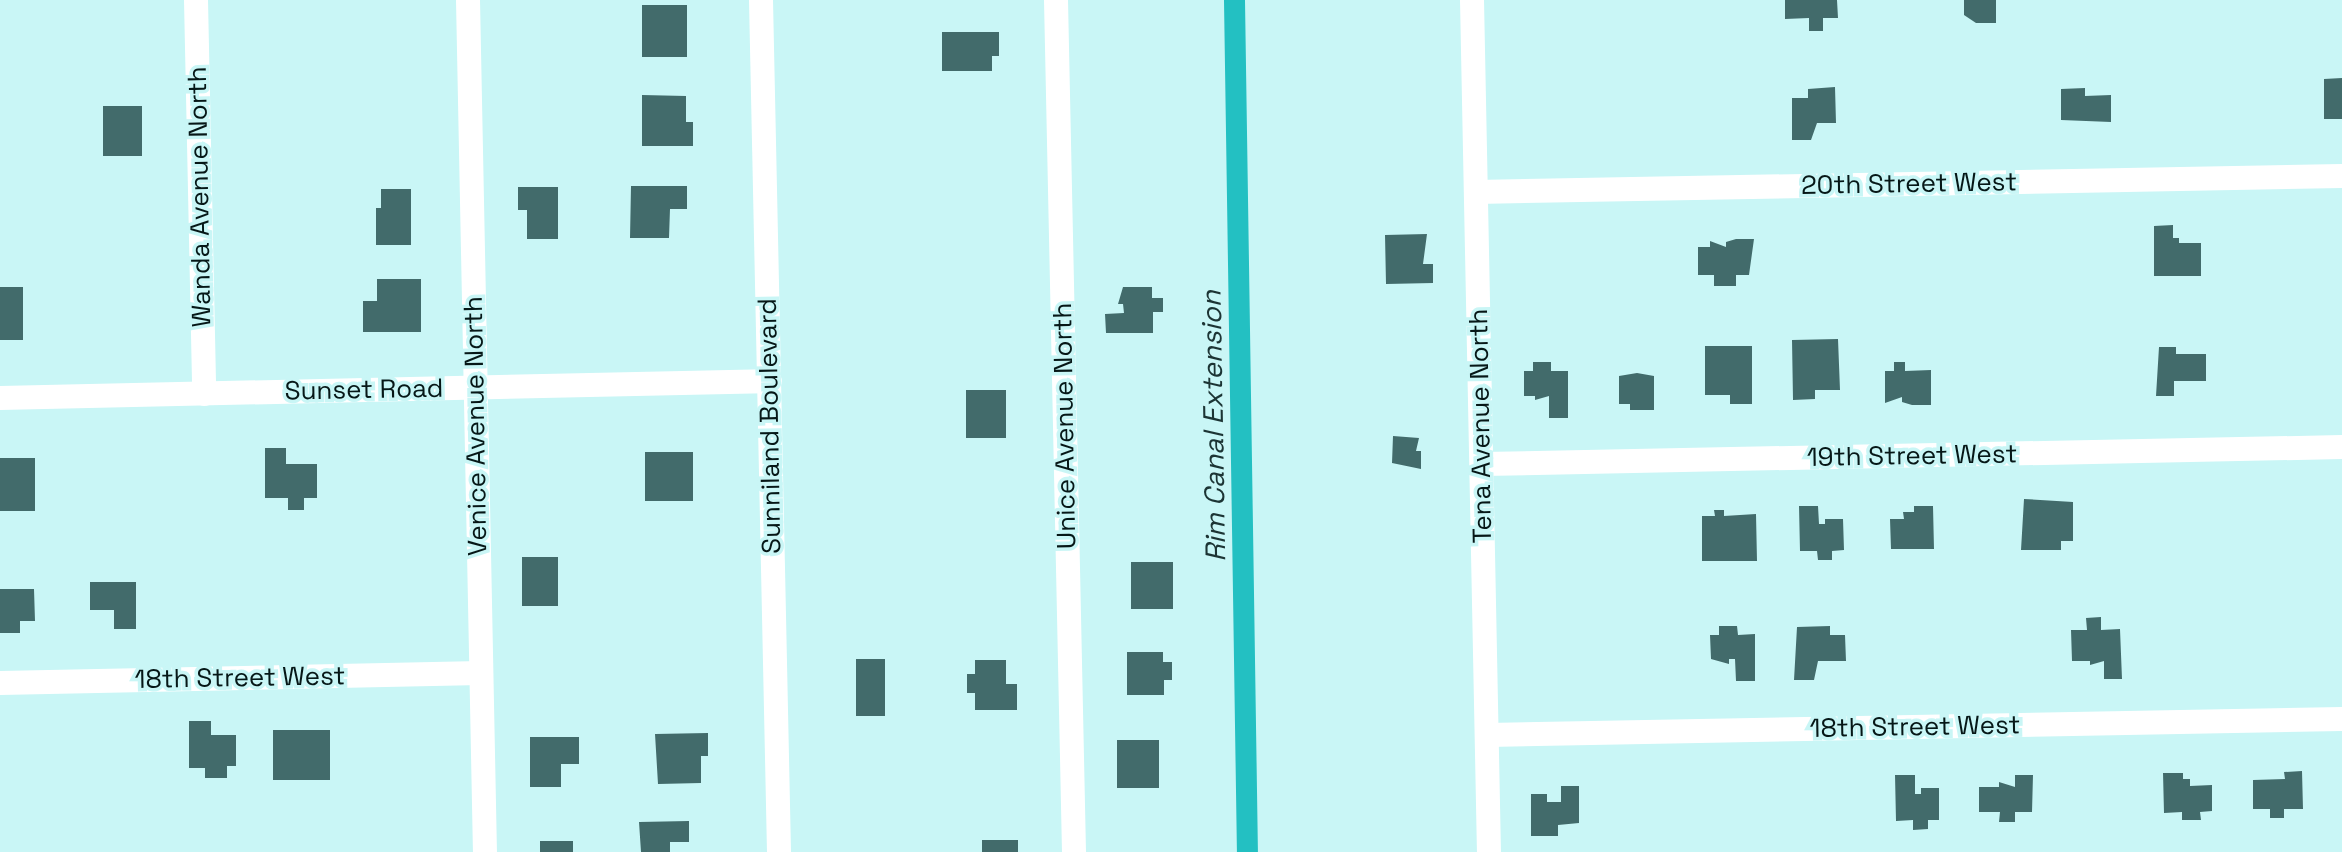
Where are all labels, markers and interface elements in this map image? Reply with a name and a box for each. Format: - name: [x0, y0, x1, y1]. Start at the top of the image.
- street label: Wanda Avenue North: [182, 66, 218, 328]
- street label: 20th Street West: [1801, 167, 2017, 201]
- water label: Rim Canal Extension: [1194, 290, 1232, 562]
- street label: Venice Avenue North: [458, 296, 494, 556]
- street label: Sunniland Boulevard: [752, 298, 788, 554]
- street label: Unice Avenue North: [1047, 302, 1083, 550]
- street label: Tena Avenue North: [1463, 308, 1499, 544]
- street label: Sunset Road: [284, 373, 444, 407]
- street label: 19th Street West: [1806, 439, 2018, 473]
- street label: 18th Street West: [134, 661, 346, 695]
- street label: 18th Street West: [1809, 710, 2021, 744]

